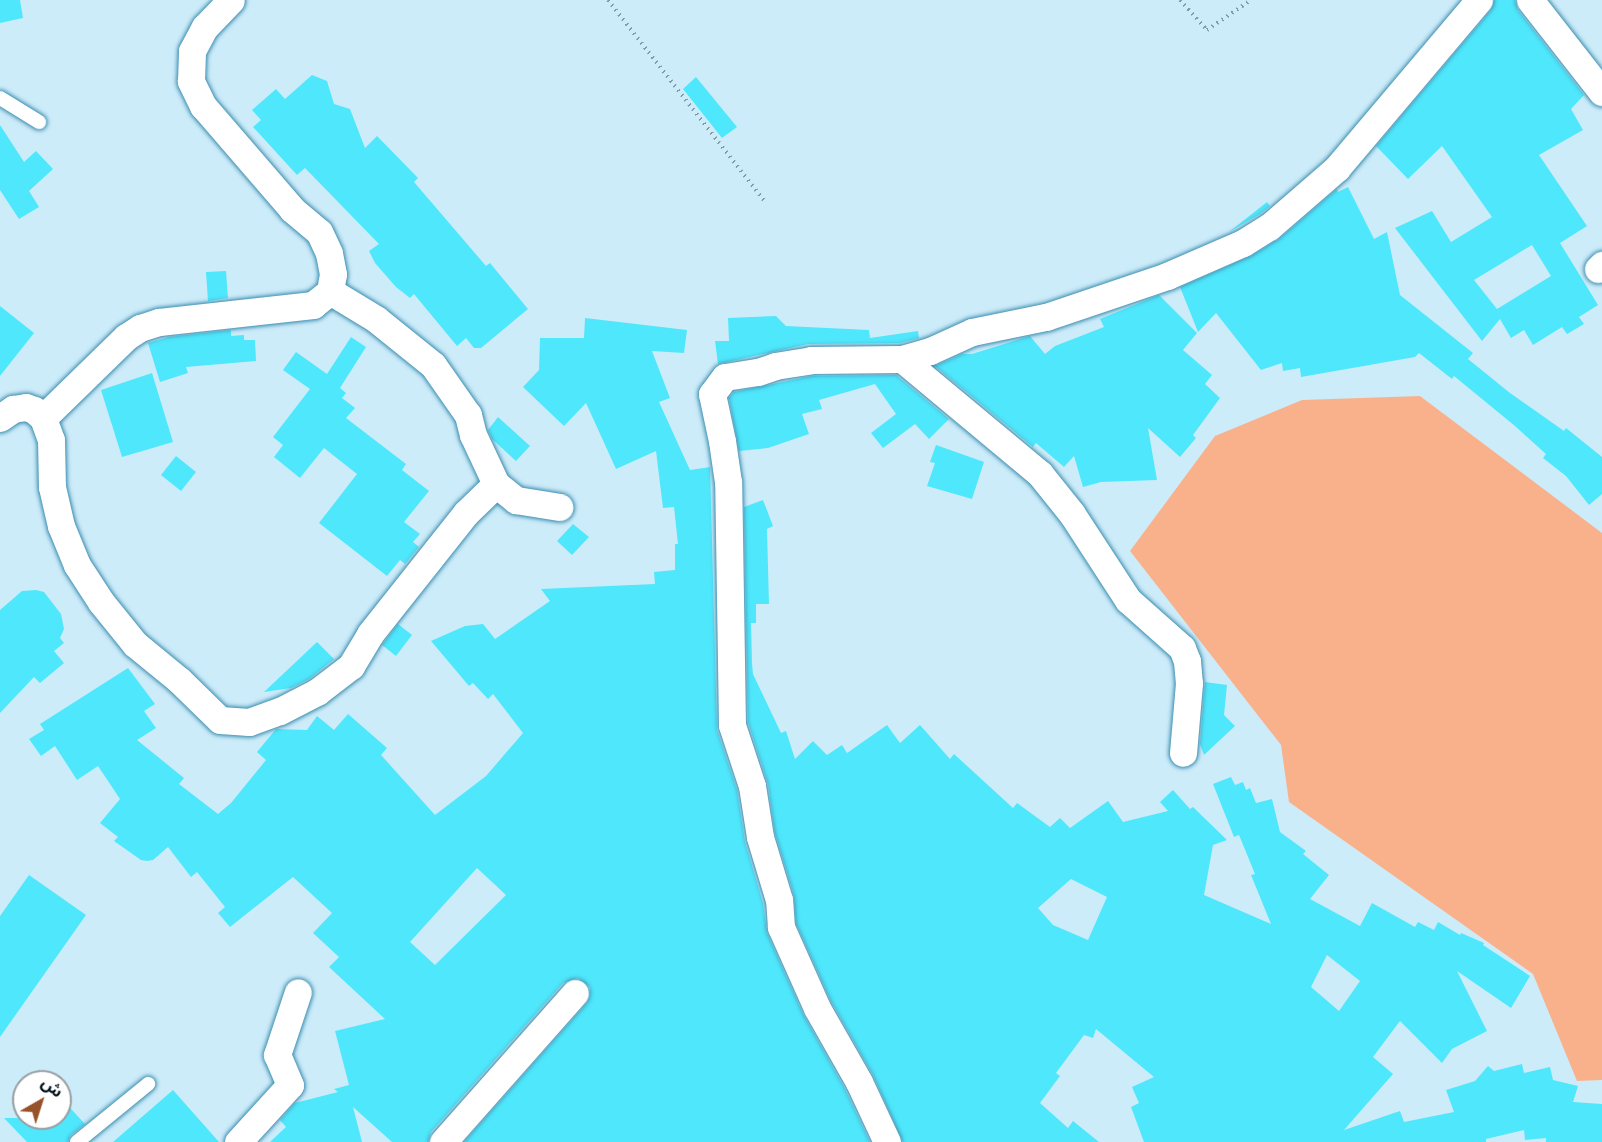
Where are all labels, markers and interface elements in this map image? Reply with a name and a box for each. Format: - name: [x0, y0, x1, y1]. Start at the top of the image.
- north arrow: [12, 1070, 72, 1130]
- text: ش: [37, 1073, 67, 1102]

